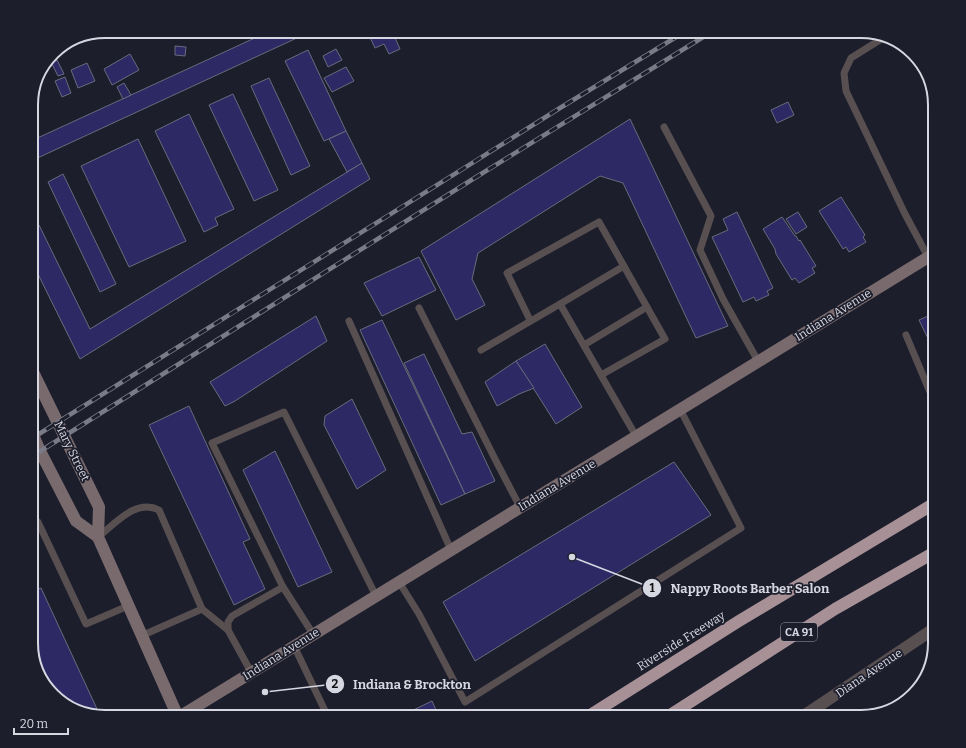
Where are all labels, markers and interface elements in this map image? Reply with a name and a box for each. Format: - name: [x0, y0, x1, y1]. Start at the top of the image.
- street label: Indiana Avenue: [792, 286, 874, 344]
- street label: Mary Street: [51, 419, 93, 484]
- street label: Indiana Avenue: [516, 456, 598, 514]
- callout: Nappy Roots Barber Salon: [642, 576, 837, 601]
- text: 1: [649, 581, 655, 595]
- text: Nappy Roots Barber Salon: [670, 581, 830, 596]
- street label: Riverside Freeway: [635, 608, 728, 674]
- road number: CA 91: [781, 623, 817, 641]
- street label: Indiana Avenue: [240, 625, 322, 683]
- street label: Diana Avenue: [833, 646, 905, 700]
- callout: Indiana & Brockton: [325, 672, 479, 697]
- text: 2: [332, 677, 339, 691]
- text: Indiana & Brockton: [353, 677, 472, 692]
- scale bar: [14, 710, 68, 736]
- text: 20 m: [20, 717, 49, 731]

